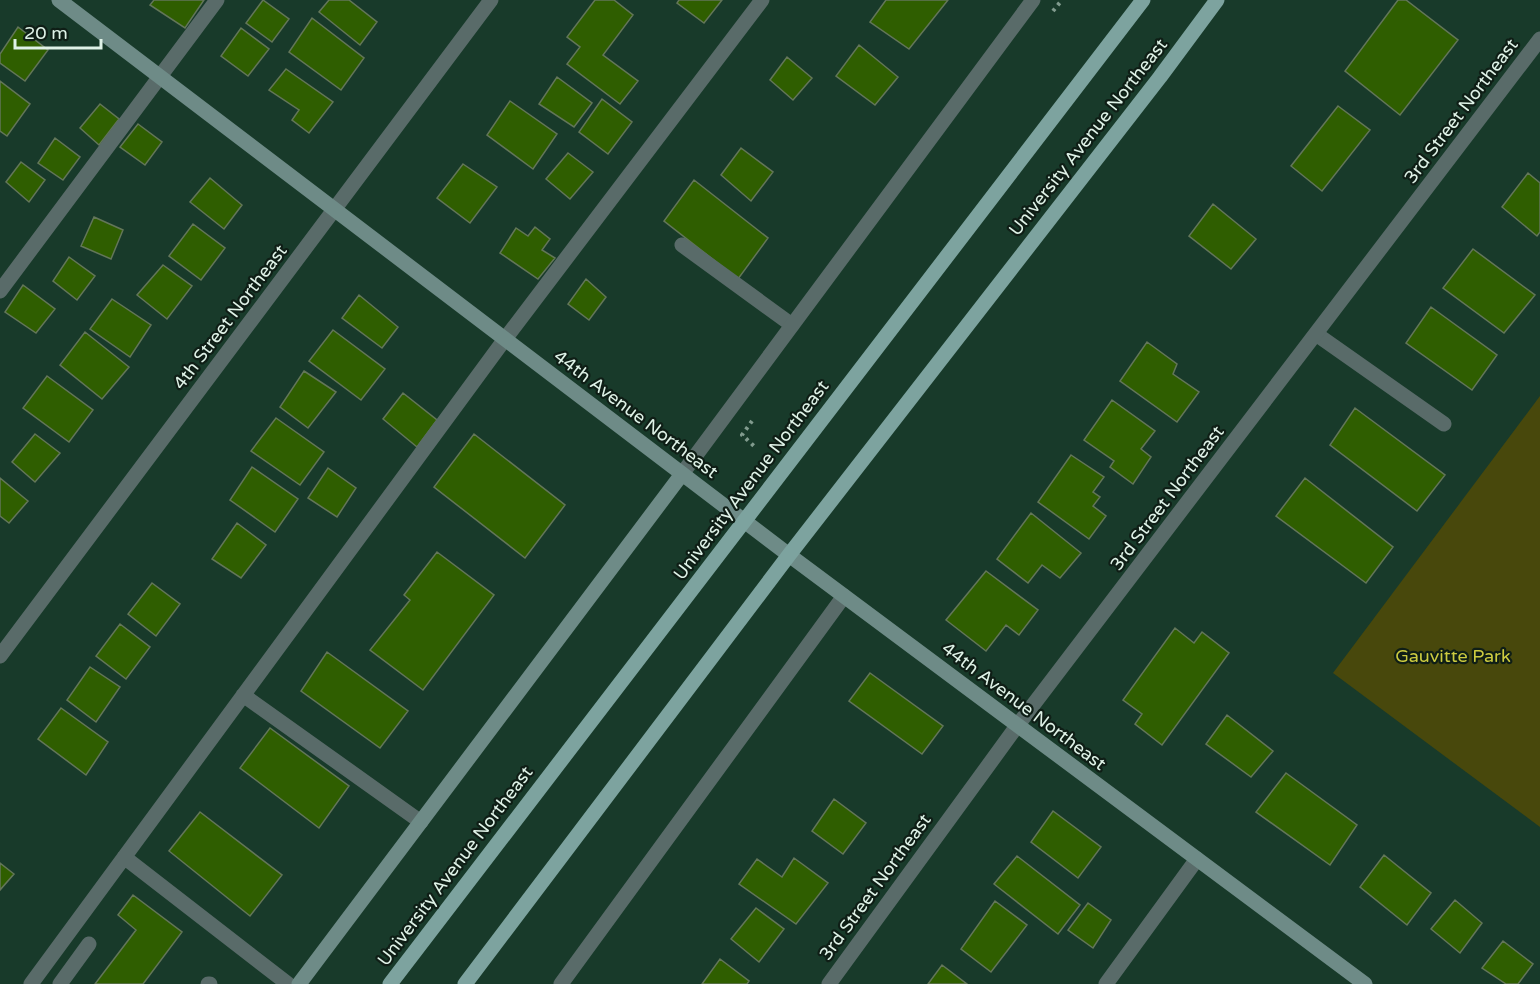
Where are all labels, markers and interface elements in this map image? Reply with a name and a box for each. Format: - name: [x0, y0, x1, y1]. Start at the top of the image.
- scale bar: [15, 12, 100, 50]
- text: 20 m: [24, 22, 68, 44]
- street label: University Avenue Northeast: [1004, 34, 1172, 240]
- street label: 3rd Street Northeast: [1399, 34, 1523, 188]
- street label: 4th Street Northeast: [168, 240, 292, 394]
- street label: 44th Avenue Northeast: [550, 345, 723, 483]
- street label: University Avenue Northeast: [669, 376, 833, 584]
- street label: 3rd Street Northeast: [1105, 421, 1229, 575]
- street label: 44th Avenue Northeast: [938, 637, 1111, 775]
- park label: Gauvitte Park: [1395, 645, 1511, 667]
- street label: University Avenue Northeast: [373, 762, 537, 970]
- street label: 3rd Street Northeast: [814, 809, 936, 965]

